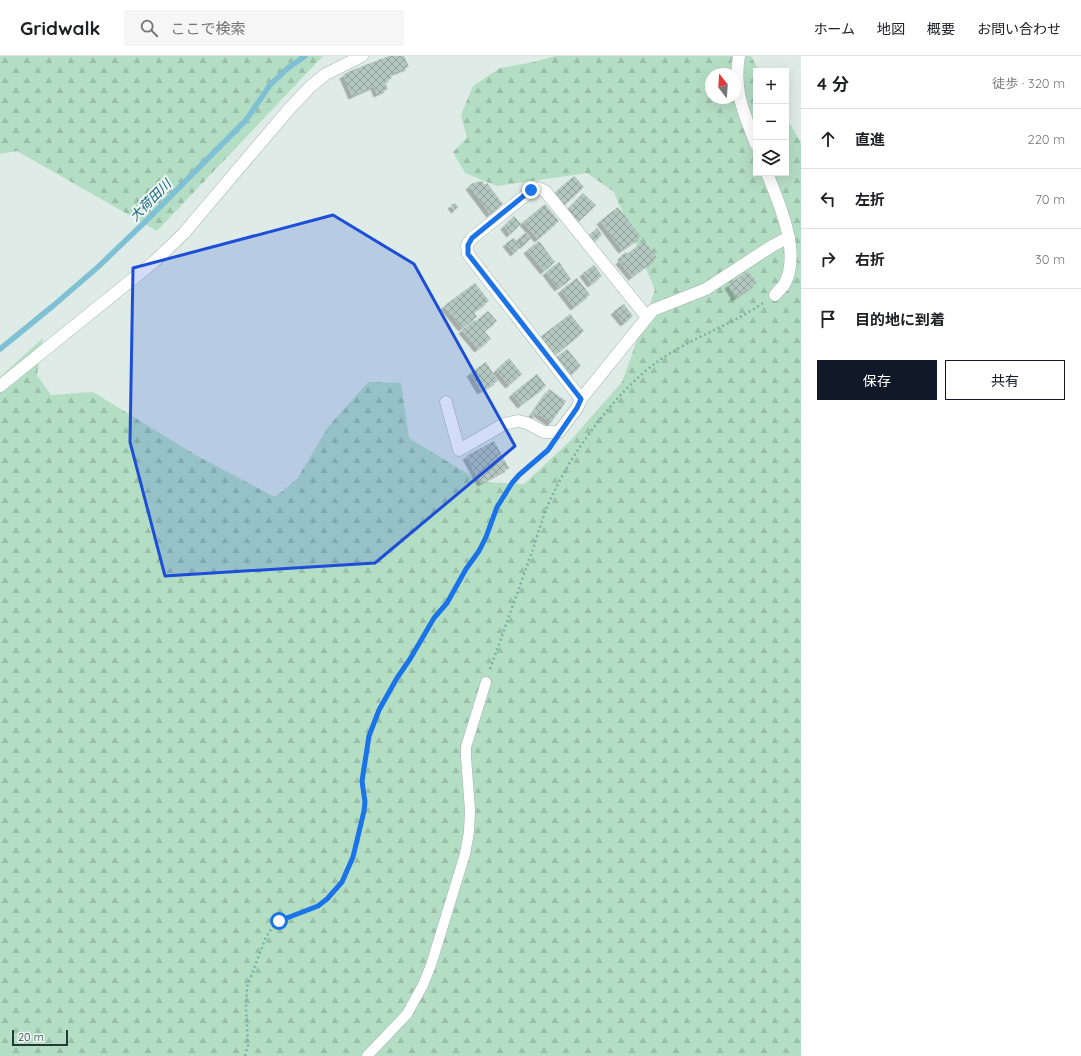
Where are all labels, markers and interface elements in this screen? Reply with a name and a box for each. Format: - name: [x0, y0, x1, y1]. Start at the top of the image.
- search box: [124, 10, 404, 46]
- text: Gridwalk: [20, 16, 100, 40]
- icon: search: [138, 17, 160, 39]
- text: ここで検索: [170, 19, 245, 38]
- text: ホーム: [813, 20, 855, 38]
- text: 地図: [877, 20, 905, 38]
- text: 概要: [927, 20, 955, 38]
- text: お問い合わせ: [977, 20, 1061, 38]
- north arrow: [705, 68, 741, 104]
- map controls: [753, 68, 789, 176]
- button: +: [753, 68, 789, 104]
- text: 4 分: [817, 73, 849, 94]
- text: 徒歩 · 320 m: [992, 75, 1065, 91]
- button: −: [753, 104, 789, 140]
- icon: ahead: [817, 128, 839, 150]
- text: 直進: [855, 130, 885, 149]
- text: 220 m: [1027, 131, 1065, 147]
- button: layers: [753, 140, 789, 176]
- water label: 大荷田川: [126, 175, 175, 224]
- route end: [522, 181, 540, 199]
- icon: left: [817, 188, 839, 210]
- text: 左折: [855, 190, 885, 209]
- text: 70 m: [1035, 191, 1065, 207]
- icon: right: [817, 248, 839, 270]
- text: 右折: [855, 250, 885, 269]
- text: 30 m: [1035, 251, 1065, 267]
- icon: arrive: [817, 308, 839, 330]
- text: 目的地に到着: [855, 310, 945, 329]
- button: 保存: [817, 360, 937, 400]
- button: 共有: [945, 360, 1065, 400]
- route start: [270, 912, 288, 930]
- scale bar: [12, 1028, 68, 1047]
- text: 20 m: [18, 1030, 44, 1044]

